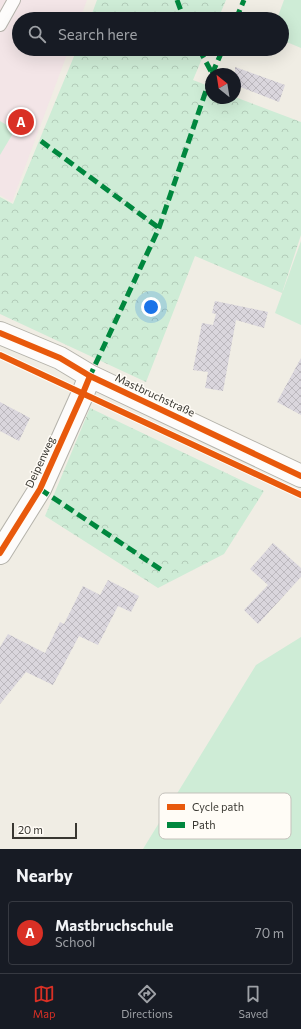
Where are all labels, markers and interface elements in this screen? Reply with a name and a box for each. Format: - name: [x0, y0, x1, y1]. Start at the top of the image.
- search box: [12, 12, 289, 56]
- icon: search: [26, 23, 48, 45]
- text: Search here: [58, 25, 137, 43]
- north arrow: [205, 68, 241, 104]
- pin: A: [8, 107, 34, 137]
- your location: [141, 297, 161, 317]
- street label: Mastbruchstraße: [113, 370, 197, 419]
- street label: Deipenweg: [22, 434, 57, 490]
- legend: [159, 793, 291, 839]
- text: Cycle path: [192, 800, 244, 813]
- text: Path: [192, 818, 215, 831]
- scale bar: [12, 821, 77, 840]
- text: 20 m: [18, 823, 43, 836]
- text: Nearby: [16, 865, 73, 886]
- text: Mastbruchschule: [55, 916, 174, 934]
- text: A: [25, 925, 35, 941]
- text: 70 m: [255, 925, 284, 941]
- text: School: [55, 934, 95, 950]
- tab: Map: [33, 983, 56, 1020]
- tab: Directions: [121, 983, 173, 1020]
- tab: Saved: [238, 983, 268, 1020]

